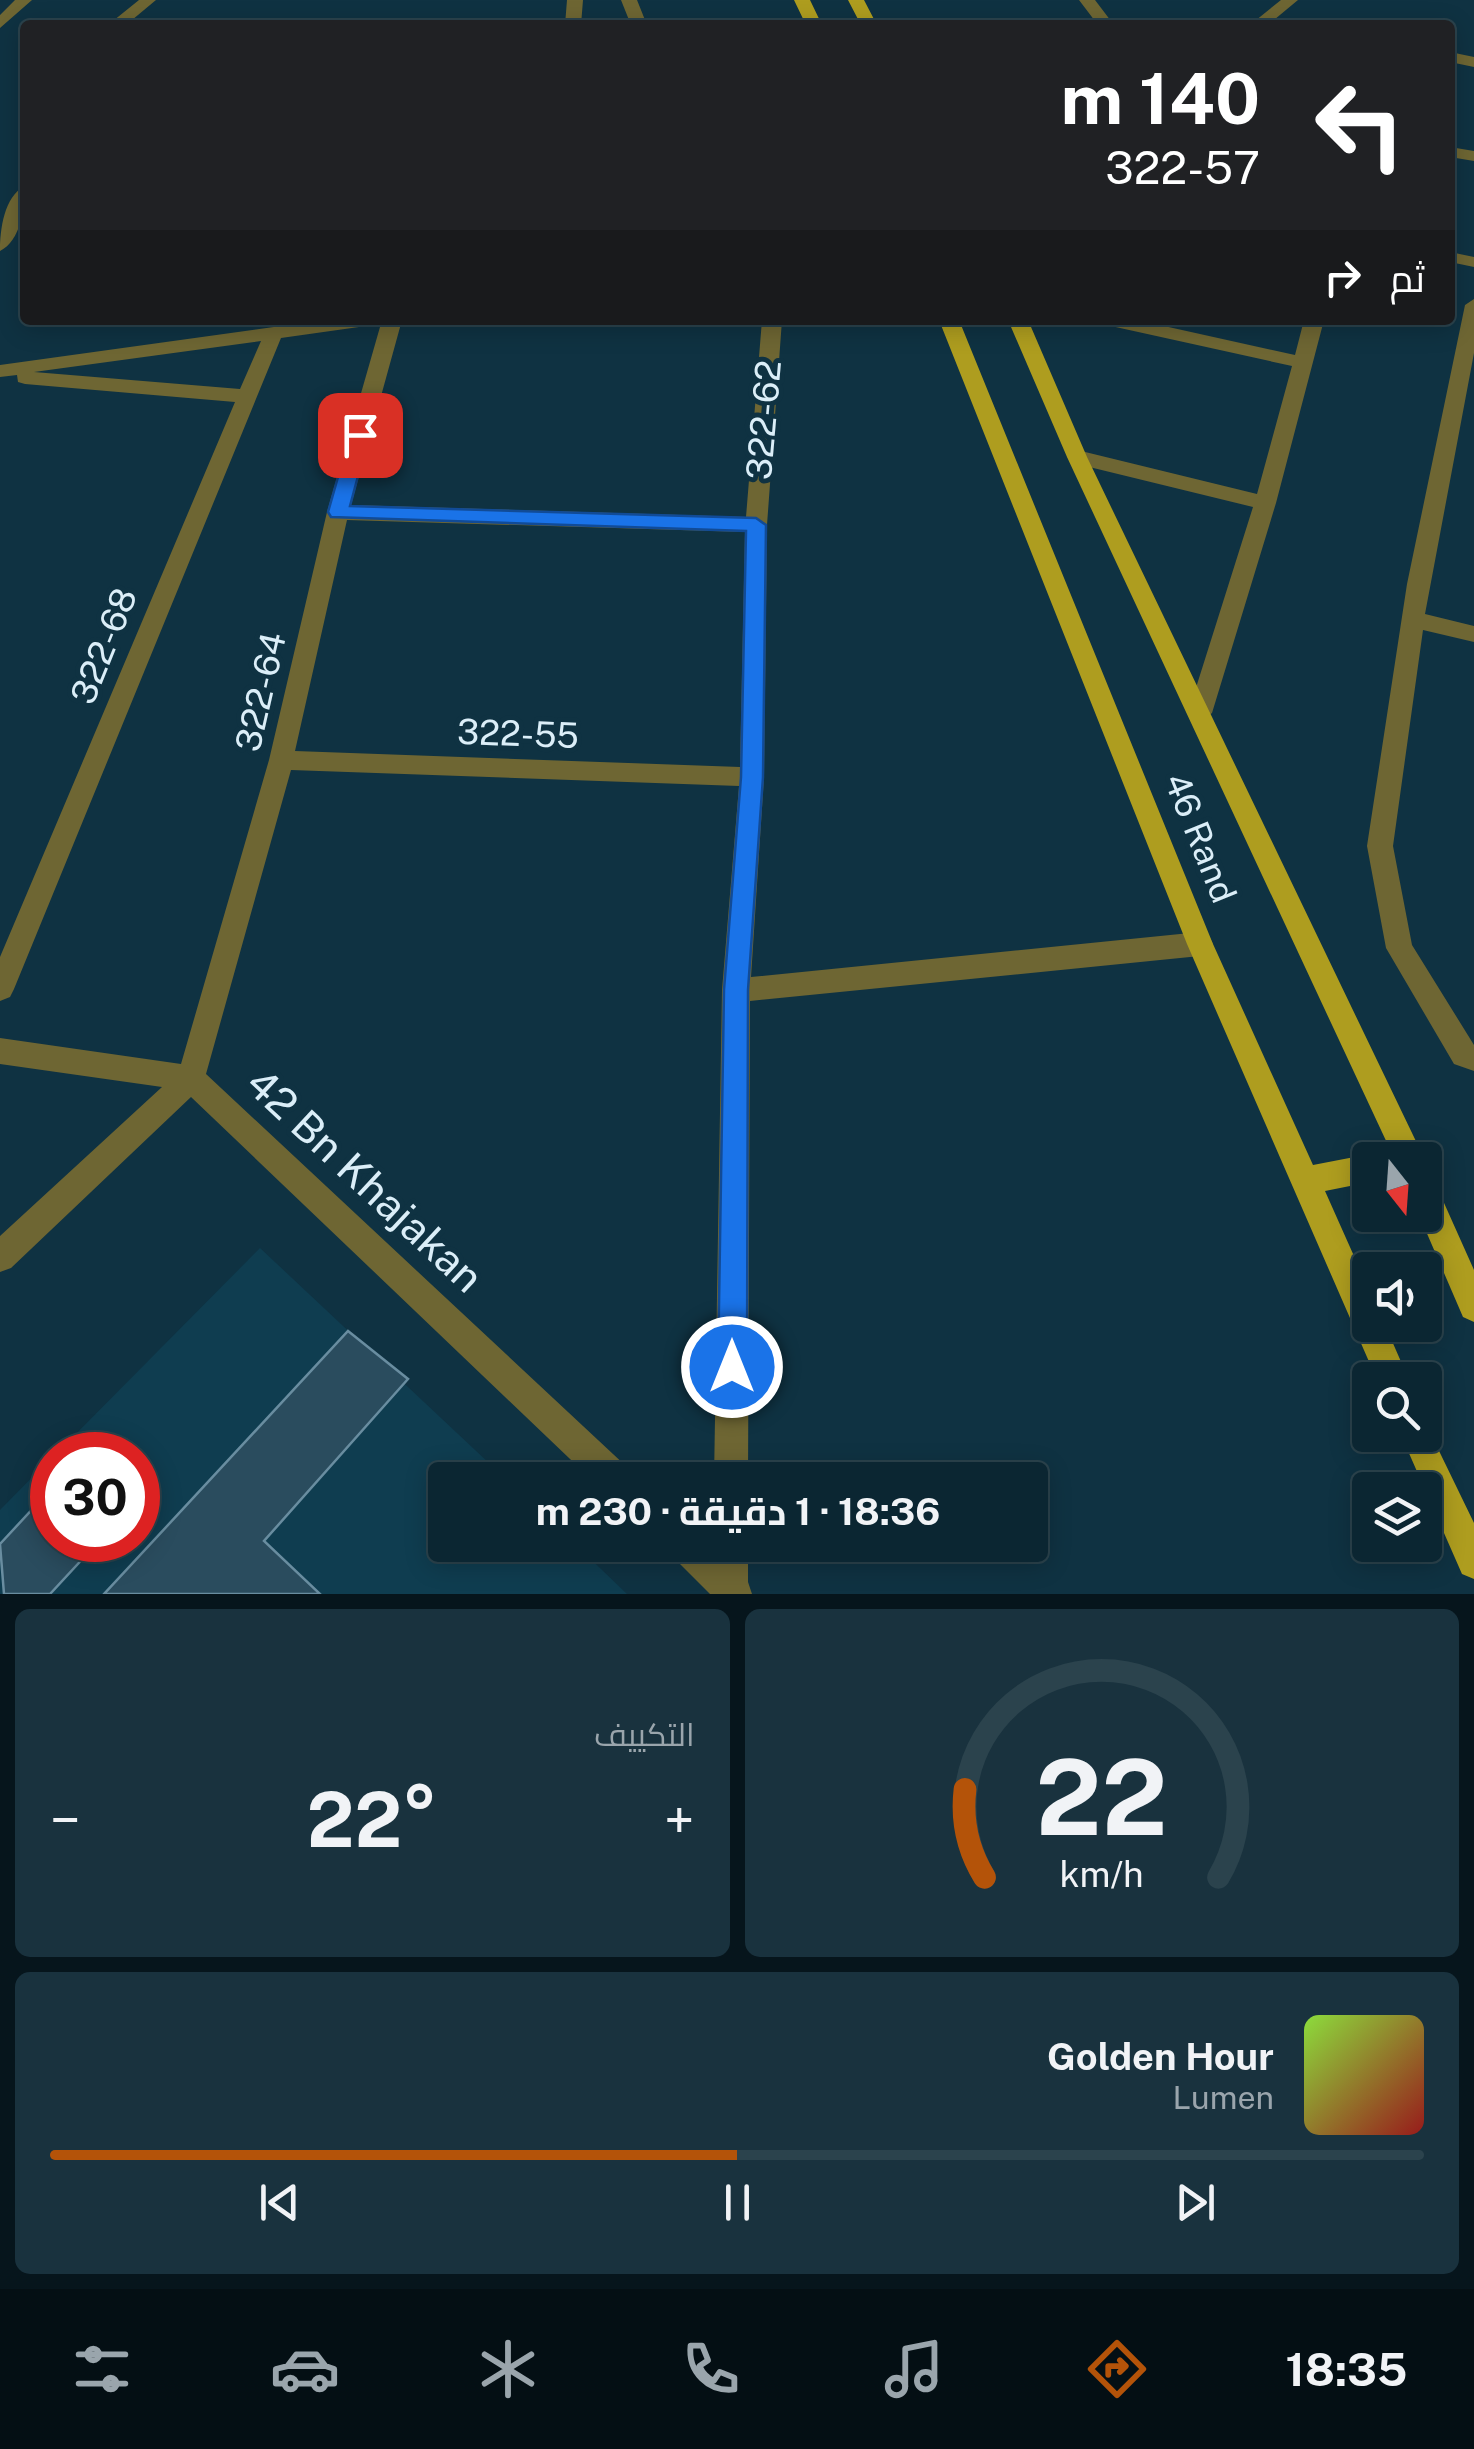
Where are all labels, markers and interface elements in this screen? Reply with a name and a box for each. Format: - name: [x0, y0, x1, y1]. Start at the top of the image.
- text: 140 m: [1061, 57, 1260, 140]
- icon: left: [1295, 60, 1425, 190]
- text: 322-57: [1105, 141, 1260, 194]
- icon: right: [1315, 250, 1370, 305]
- text: ثم: [1390, 256, 1425, 301]
- street label: 322-62: [738, 359, 789, 481]
- pin: [318, 393, 403, 478]
- icon: arrive: [333, 408, 388, 463]
- street label: 322-68: [62, 582, 145, 710]
- street label: 322-64: [227, 628, 294, 755]
- street label: 322-55: [456, 711, 580, 756]
- street label: 46 Rand: [1156, 767, 1245, 909]
- street label: 42 Bn Khajakan: [237, 1058, 494, 1302]
- north arrow: [1352, 1142, 1442, 1232]
- map controls: [1352, 1142, 1442, 1562]
- button: sound: [1352, 1252, 1442, 1342]
- position arrow: [680, 1315, 784, 1419]
- button: search: [1352, 1362, 1442, 1452]
- speed limit sign: 30: [30, 1432, 160, 1562]
- button: layers: [1352, 1472, 1442, 1562]
- text: 18:36 · 1 دقيقة · 230 m: [536, 1489, 940, 1534]
- text: التكييف: [594, 1716, 695, 1753]
- text: 22: [1036, 1736, 1168, 1858]
- text: 22°: [307, 1776, 438, 1864]
- text: −: [50, 1788, 81, 1852]
- text: +: [664, 1788, 695, 1852]
- text: km/h: [1060, 1853, 1144, 1895]
- text: Golden Hour: [1047, 2034, 1274, 2079]
- text: Lumen: [1172, 2079, 1274, 2116]
- icon: previous: [252, 2175, 307, 2230]
- icon: pause: [710, 2175, 765, 2230]
- icon: next: [1168, 2175, 1223, 2230]
- icon: filters: [67, 2334, 137, 2404]
- icon: car: [270, 2334, 340, 2404]
- icon: climate: [473, 2334, 543, 2404]
- icon: phone: [676, 2334, 746, 2404]
- icon: music: [879, 2334, 949, 2404]
- icon: directions: [1082, 2334, 1152, 2404]
- text: 18:35: [1286, 2343, 1407, 2396]

